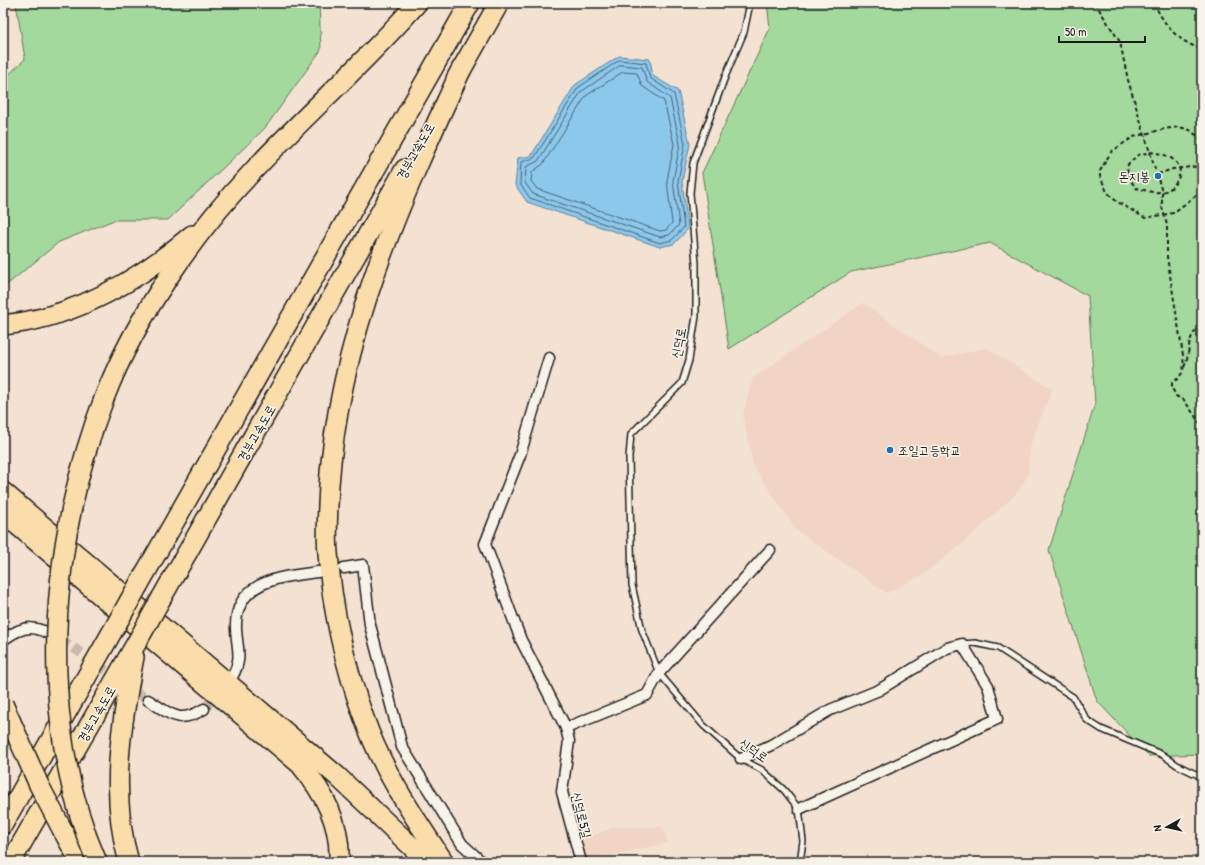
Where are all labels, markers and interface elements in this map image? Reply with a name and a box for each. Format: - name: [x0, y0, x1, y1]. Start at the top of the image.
- scale bar: [1059, 18, 1145, 44]
- text: 50 m: [1065, 23, 1086, 40]
- street label: 경부고속도로: [392, 119, 438, 183]
- place label: 돈지봉: [1119, 167, 1150, 185]
- marker: 돈지봉: [1153, 171, 1163, 181]
- street label: 신덕로: [666, 326, 690, 360]
- street label: 경부고속도로: [233, 401, 279, 465]
- place label: 조일고등학교: [898, 441, 961, 459]
- marker: 조일고등학교: [885, 445, 895, 455]
- street label: 경부고속도로: [73, 682, 119, 746]
- street label: 신덕로: [736, 734, 772, 766]
- street label: 신덕로5길: [568, 790, 596, 840]
- north arrow: [1147, 807, 1187, 847]
- text: N: [1150, 824, 1164, 832]

